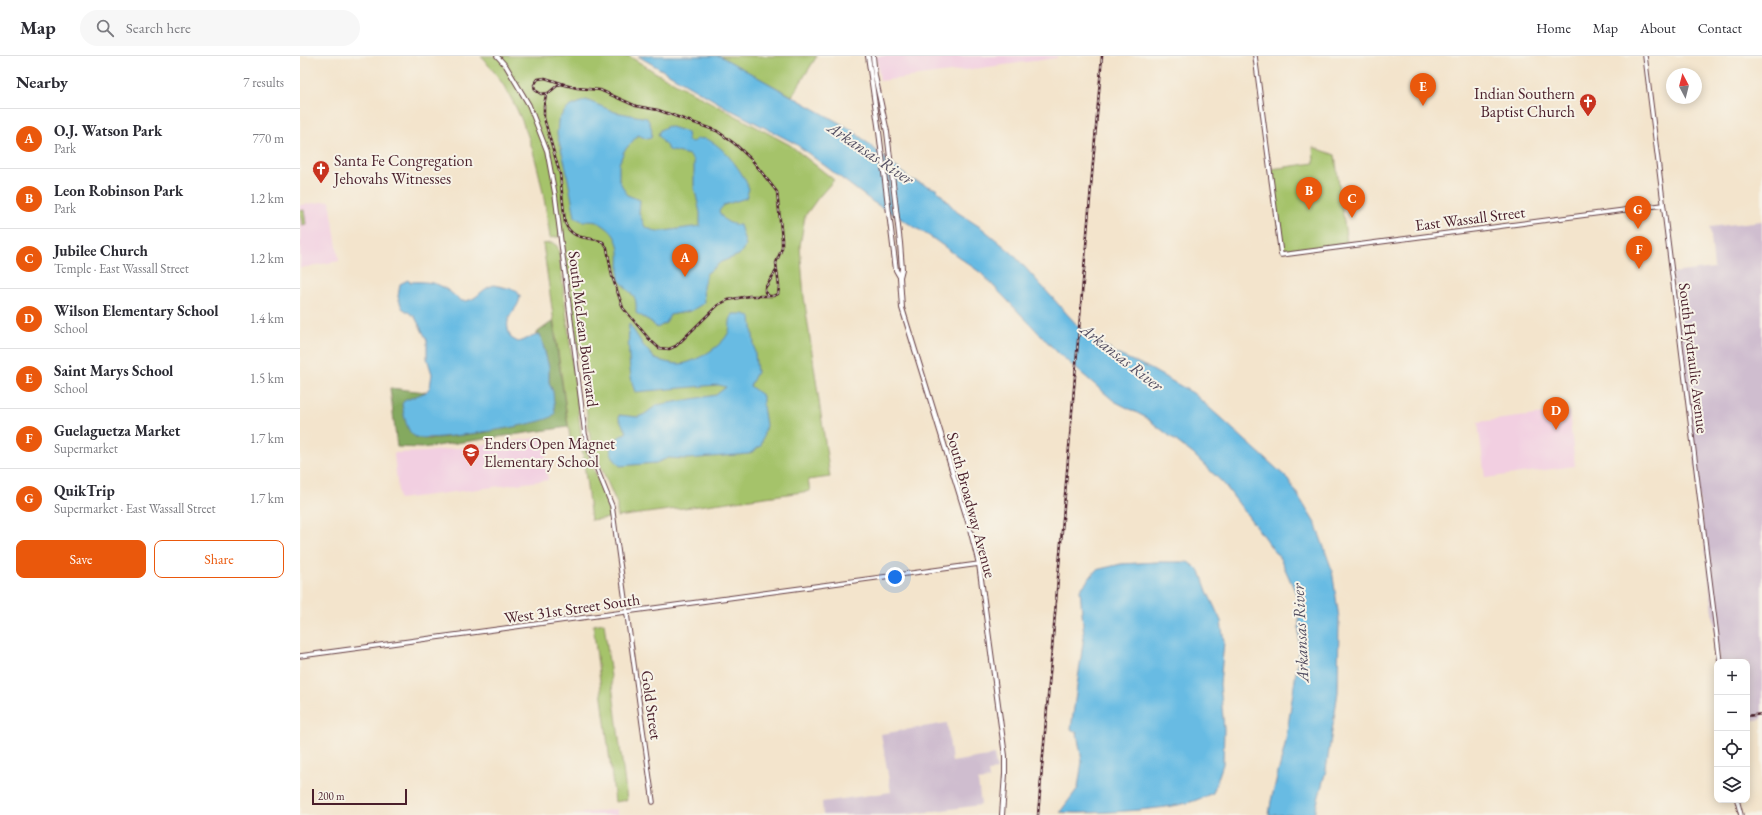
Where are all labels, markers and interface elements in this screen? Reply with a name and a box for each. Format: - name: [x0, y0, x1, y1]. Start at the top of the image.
- search box: [80, 10, 360, 46]
- text: Map: [20, 15, 56, 40]
- icon: search: [94, 17, 116, 39]
- text: Search here: [126, 18, 191, 37]
- text: Home: [1536, 19, 1571, 37]
- text: Map: [1593, 19, 1618, 37]
- text: About: [1640, 19, 1676, 37]
- text: Contact: [1698, 19, 1742, 37]
- north arrow: [1666, 68, 1702, 104]
- text: Nearby: [16, 71, 68, 93]
- pin: E: [1410, 73, 1436, 106]
- text: 7 results: [243, 74, 284, 91]
- place label: Indian Southern Baptist Church: [1474, 83, 1576, 122]
- church icon: Indian Southern Baptist Church: [1578, 92, 1598, 117]
- water label: Arkansas River: [822, 115, 919, 191]
- text: O.J. Watson Park: [54, 121, 162, 140]
- text: A: [24, 130, 34, 147]
- text: 770 m: [253, 130, 284, 147]
- text: Park: [54, 140, 76, 157]
- place label: Santa Fe Congregation Jehovahs Witnesses: [332, 150, 474, 189]
- church icon: Santa Fe Congregation Jehovahs Witnesses: [311, 159, 331, 184]
- pin: B: [1296, 177, 1322, 210]
- text: Leon Robinson Park: [54, 181, 183, 200]
- pin: C: [1339, 185, 1365, 218]
- text: B: [25, 190, 33, 207]
- text: 1.2 km: [250, 190, 284, 207]
- pin: G: [1625, 196, 1651, 229]
- text: Park: [54, 200, 76, 217]
- street label: East Wassall Street: [1414, 201, 1526, 236]
- pin: F: [1626, 236, 1652, 269]
- text: Jubilee Church: [54, 241, 148, 260]
- pin: A: [672, 244, 698, 277]
- text: C: [24, 250, 34, 267]
- text: 1.2 km: [250, 250, 284, 267]
- street label: South McLean Boulevard: [564, 250, 604, 409]
- text: Temple · East Wassall Street: [54, 260, 189, 277]
- street label: South Hydraulic Avenue: [1674, 282, 1713, 435]
- text: Wilson Elementary School: [54, 301, 218, 320]
- text: D: [24, 310, 34, 327]
- text: 1.4 km: [250, 310, 284, 327]
- water label: Arkansas River: [1075, 317, 1169, 397]
- text: School: [54, 320, 88, 337]
- text: Saint Marys School: [54, 361, 173, 380]
- text: E: [25, 370, 33, 387]
- text: 1.5 km: [250, 370, 284, 387]
- text: School: [54, 380, 88, 397]
- pin: D: [1543, 397, 1569, 430]
- text: Guelaguetza Market: [54, 421, 180, 440]
- text: F: [25, 430, 33, 447]
- text: 1.7 km: [250, 430, 284, 447]
- street label: South Broadway Avenue: [942, 430, 1001, 580]
- place label: Enders Open Magnet Elementary School: [484, 433, 615, 472]
- text: Supermarket: [54, 440, 118, 457]
- school or university icon: Enders Open Magnet Elementary School: [461, 442, 481, 467]
- text: QuikTrip: [54, 481, 115, 500]
- text: G: [24, 490, 34, 507]
- text: 1.7 km: [250, 490, 284, 507]
- text: Supermarket · East Wassall Street: [54, 500, 216, 517]
- button: Save: [16, 540, 146, 578]
- button: Share: [154, 540, 284, 578]
- your location: [885, 567, 905, 587]
- water label: Arkansas River: [1286, 581, 1314, 685]
- street label: West 31st Street South: [503, 589, 641, 628]
- map controls: [1714, 659, 1750, 803]
- button: +: [1714, 659, 1750, 695]
- street label: Gold Street: [636, 669, 667, 741]
- button: −: [1714, 695, 1750, 731]
- button: locate: [1714, 731, 1750, 767]
- button: layers: [1714, 767, 1750, 803]
- scale bar: [312, 787, 407, 806]
- text: 200 m: [318, 789, 345, 803]

